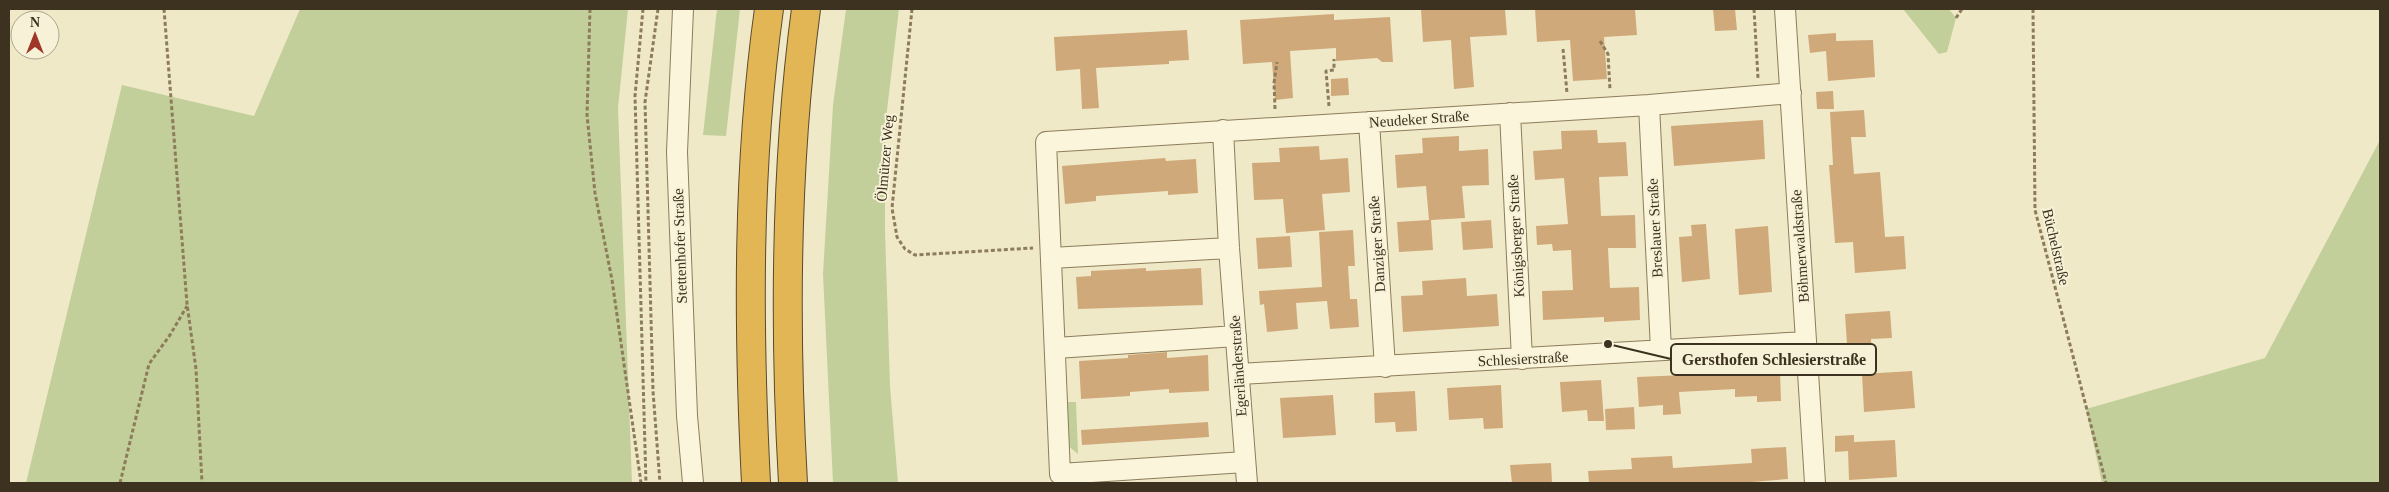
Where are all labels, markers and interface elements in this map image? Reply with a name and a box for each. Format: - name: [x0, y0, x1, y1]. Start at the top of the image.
- north arrow: [10, 10, 60, 60]
- text: N: [30, 15, 40, 30]
- street label: Neudeker Straße: [1368, 107, 1470, 130]
- street label: Ölmützer Weg: [873, 113, 897, 202]
- street label: Königsberger Straße: [1505, 174, 1527, 298]
- street label: Breslauer Straße: [1644, 178, 1666, 278]
- street label: Stettenhofer Straße: [670, 188, 690, 304]
- street label: Böhmerwaldstraße: [1788, 189, 1812, 303]
- street label: Danziger Straße: [1366, 195, 1388, 293]
- street label: Büchelstraße: [2039, 207, 2073, 287]
- street label: Egerländerstraße: [1226, 314, 1250, 417]
- callout: Gersthofen Schlesierstraße: [1671, 344, 1876, 375]
- street label: Schlesierstraße: [1477, 349, 1569, 369]
- text: Gersthofen Schlesierstraße: [1682, 351, 1866, 368]

